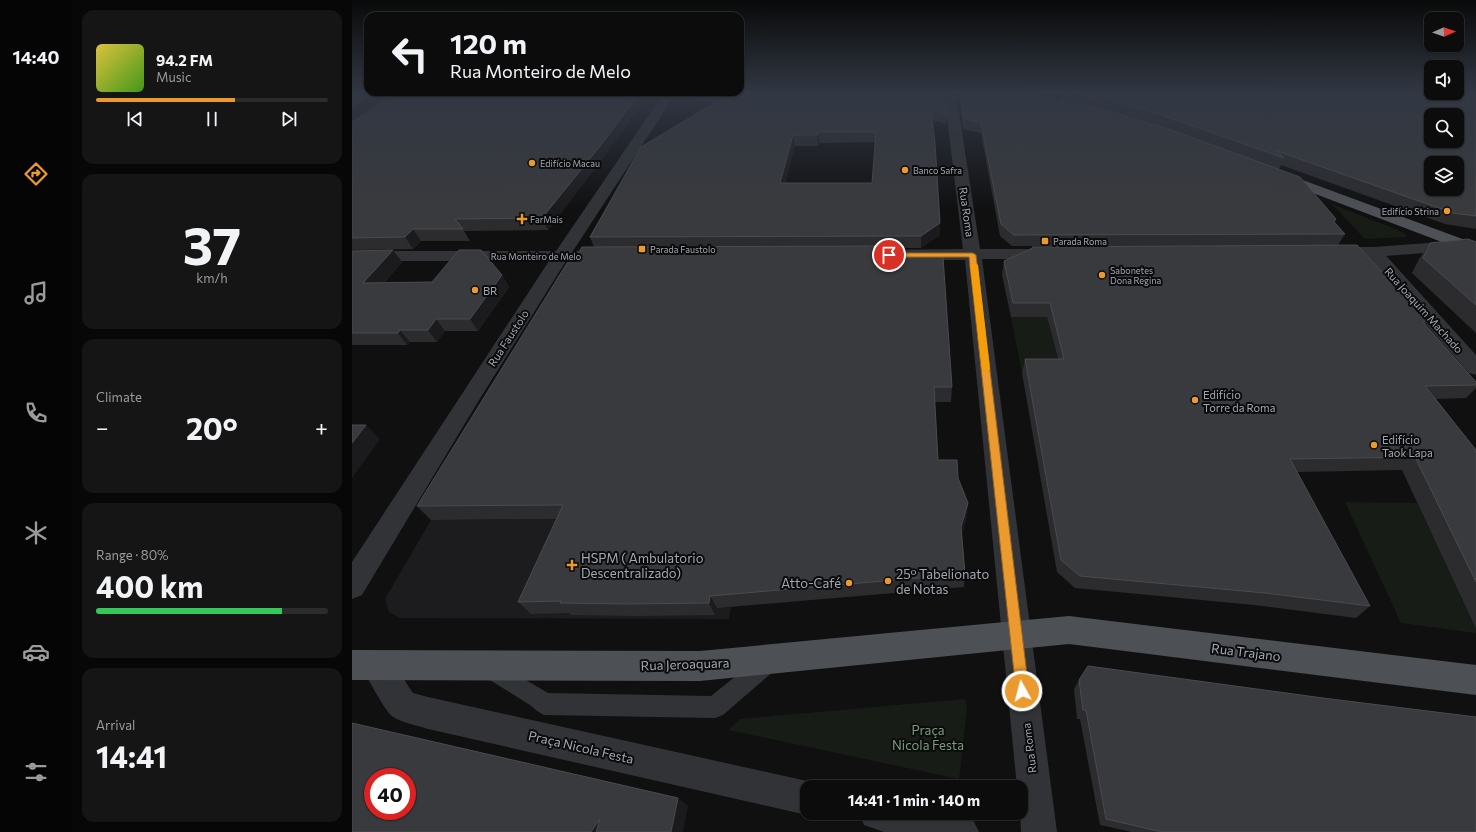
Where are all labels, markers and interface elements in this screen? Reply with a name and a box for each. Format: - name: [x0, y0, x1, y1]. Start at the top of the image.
- north arrow: [1424, 12, 1464, 52]
- map controls: [1424, 12, 1464, 196]
- text: 120 m: [450, 26, 527, 60]
- icon: left: [384, 28, 436, 80]
- text: 14:40: [13, 46, 59, 68]
- text: 94.2 FM: [156, 51, 213, 69]
- text: Rua Monteiro de Melo: [450, 60, 631, 82]
- button: sound: [1424, 60, 1464, 100]
- text: Music: [156, 69, 191, 85]
- icon: previous: [124, 108, 146, 130]
- icon: pause: [201, 108, 223, 130]
- icon: next: [278, 108, 300, 130]
- button: search: [1424, 108, 1464, 148]
- button: layers: [1424, 156, 1464, 196]
- marker: Edifício Macau: [527, 158, 537, 168]
- place label: Edifício Macau: [540, 158, 600, 169]
- icon: directions: [22, 160, 50, 188]
- marker: Banco Safra: [900, 165, 910, 175]
- place label: Banco Safra: [913, 165, 962, 176]
- street label: Rua Roma: [957, 186, 977, 238]
- place label: Edifício Strina: [1382, 206, 1439, 217]
- marker: Edifício Strina: [1442, 206, 1452, 216]
- text: 37: [183, 212, 241, 276]
- marker: FarMais: [517, 214, 527, 224]
- place label: FarMais: [530, 214, 563, 225]
- marker: Parada Roma: [1040, 236, 1050, 246]
- place label: Parada Roma: [1053, 236, 1107, 247]
- pin: [872, 238, 906, 272]
- marker: Parada Faustolo: [637, 244, 647, 254]
- place label: Parada Faustolo: [650, 244, 716, 255]
- icon: arrive: [878, 244, 900, 266]
- street label: Rua Monteiro de Melo: [491, 251, 581, 262]
- place label: Sabonetes Dona Regina: [1110, 265, 1161, 286]
- street label: Rua Joaquim Machado: [1381, 265, 1466, 356]
- text: km/h: [196, 270, 228, 286]
- marker: Sabonetes Dona Regina: [1097, 270, 1107, 280]
- icon: music: [22, 279, 50, 307]
- place label: BR: [483, 284, 498, 297]
- marker: BR: [470, 285, 480, 295]
- street label: Rua Faustolo: [485, 307, 531, 369]
- place label: Edifício Torre da Roma: [1203, 388, 1275, 414]
- text: Climate: [96, 389, 142, 405]
- marker: Edifício Torre da Roma: [1190, 395, 1200, 405]
- icon: phone: [22, 399, 50, 427]
- text: 20°: [186, 409, 238, 446]
- text: −: [96, 414, 109, 441]
- text: +: [315, 414, 328, 441]
- place label: Edifício Taok Lapa: [1382, 433, 1433, 459]
- marker: Edifício Taok Lapa: [1369, 440, 1379, 450]
- icon: climate: [22, 519, 50, 547]
- text: Range · 80%: [96, 547, 169, 563]
- place label: HSPM ( Ambulatorio Descentralizado): [581, 550, 704, 581]
- marker: HSPM ( Ambulatorio Descentralizado): [566, 559, 578, 571]
- place label: 25º Tabelionato de Notas: [896, 566, 989, 597]
- text: 400 km: [96, 567, 203, 604]
- place label: Atto-Café: [781, 575, 841, 591]
- marker: 25º Tabelionato de Notas: [883, 576, 893, 586]
- marker: Atto-Café: [844, 578, 854, 588]
- icon: car: [22, 638, 50, 666]
- street label: Rua Trajano: [1210, 640, 1282, 664]
- street label: Rua Jeroaquara: [640, 654, 730, 674]
- position arrow: [1001, 670, 1043, 712]
- text: Arrival: [96, 717, 135, 733]
- park label: Praça Nicola Festa: [892, 722, 964, 753]
- street label: Rua Roma: [1019, 722, 1039, 774]
- street label: Praça Nicola Festa: [527, 727, 635, 767]
- text: 14:41: [96, 737, 167, 774]
- icon: filters: [22, 758, 50, 786]
- speed limit sign: 40: [364, 768, 416, 820]
- text: 14:41 · 1 min · 140 m: [848, 791, 980, 809]

